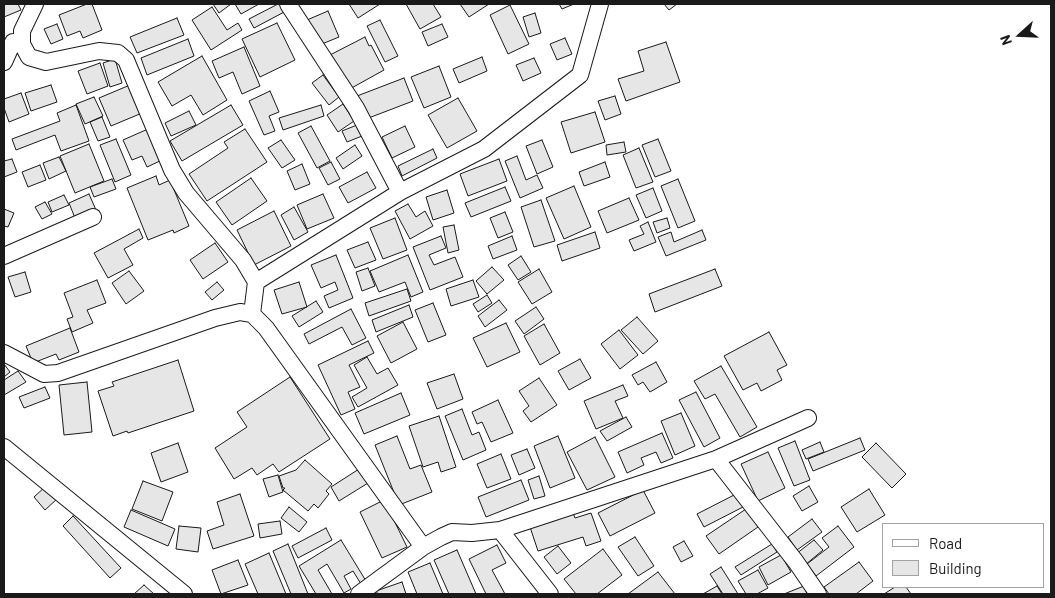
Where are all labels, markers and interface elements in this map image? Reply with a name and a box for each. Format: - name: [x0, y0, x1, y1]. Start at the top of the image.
- north arrow: [995, 10, 1045, 60]
- text: N: [996, 33, 1015, 48]
- legend: [882, 523, 1045, 588]
- text: Road: [929, 534, 962, 552]
- text: Building: [929, 559, 982, 577]

